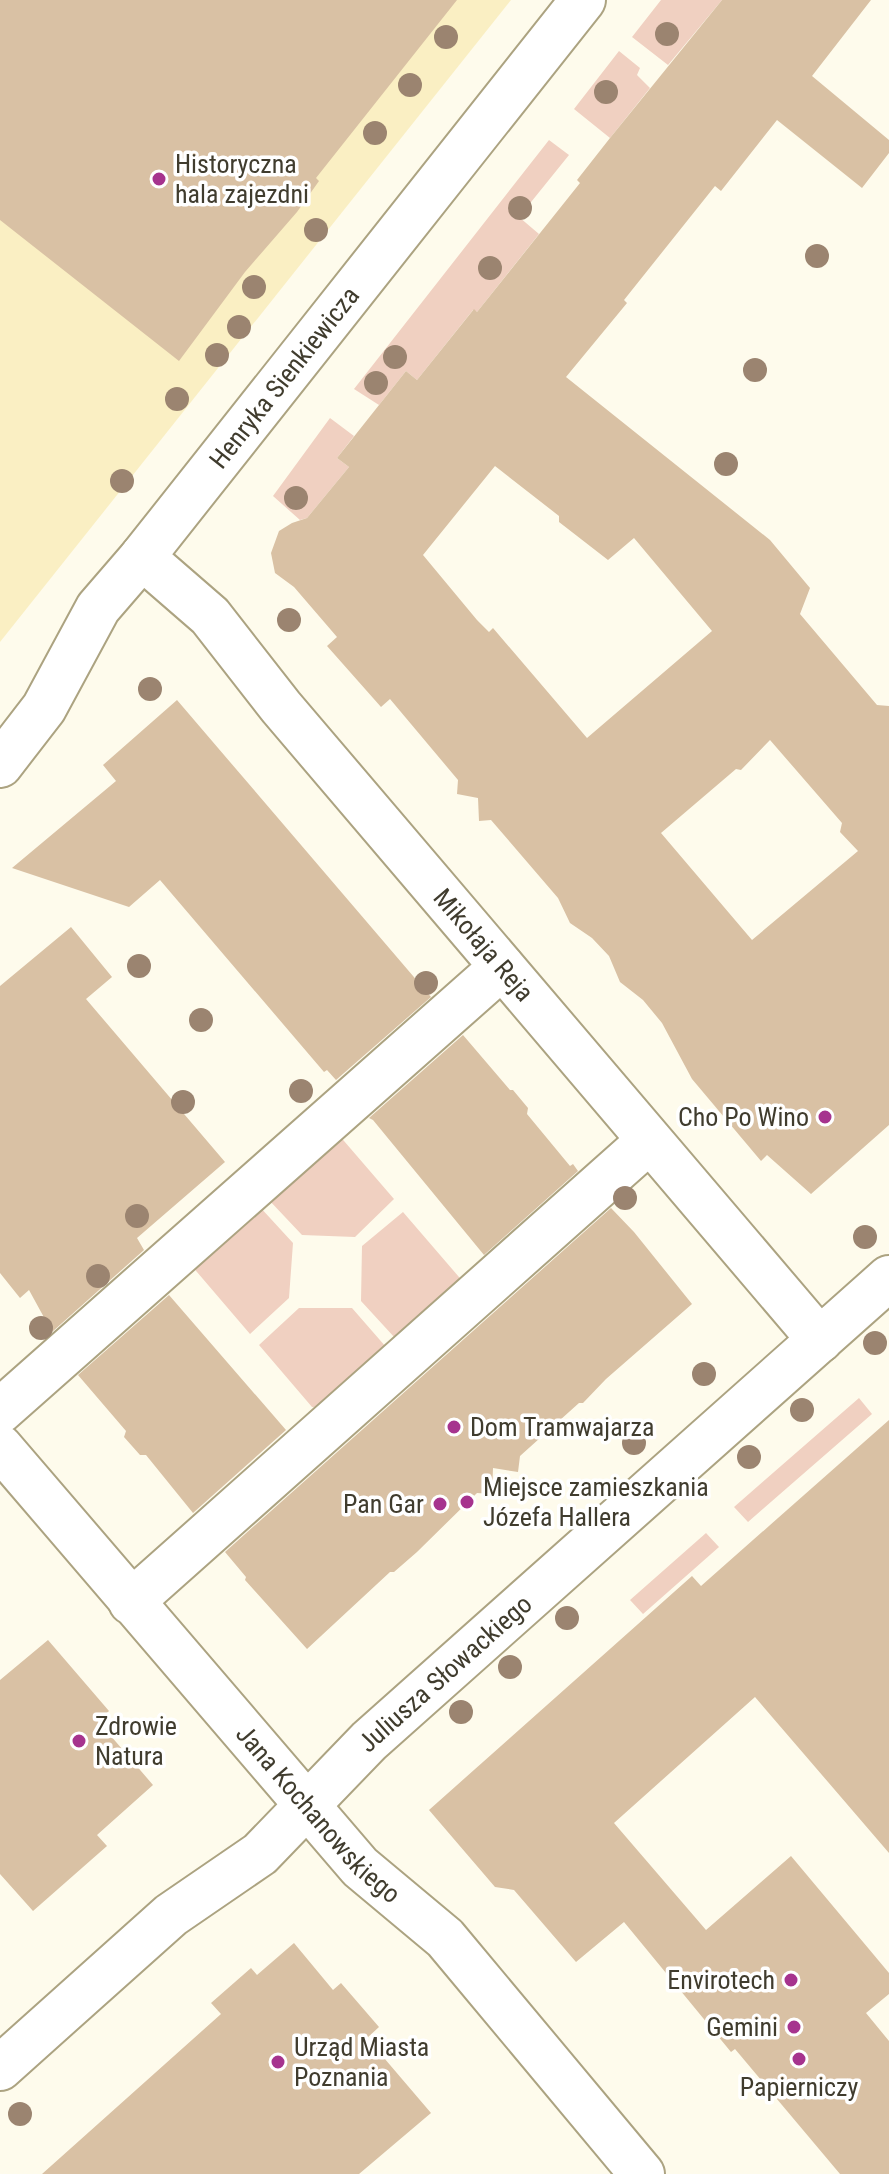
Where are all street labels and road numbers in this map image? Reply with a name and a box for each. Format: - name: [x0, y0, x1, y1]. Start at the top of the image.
- street label: Henryka Sienkiewicza: [203, 281, 365, 474]
- street label: Mikołaja Reja: [427, 883, 540, 1007]
- street label: Juliusza Słowackiego: [352, 1589, 538, 1758]
- street label: Jana Kochanowskiego: [230, 1719, 406, 1909]

